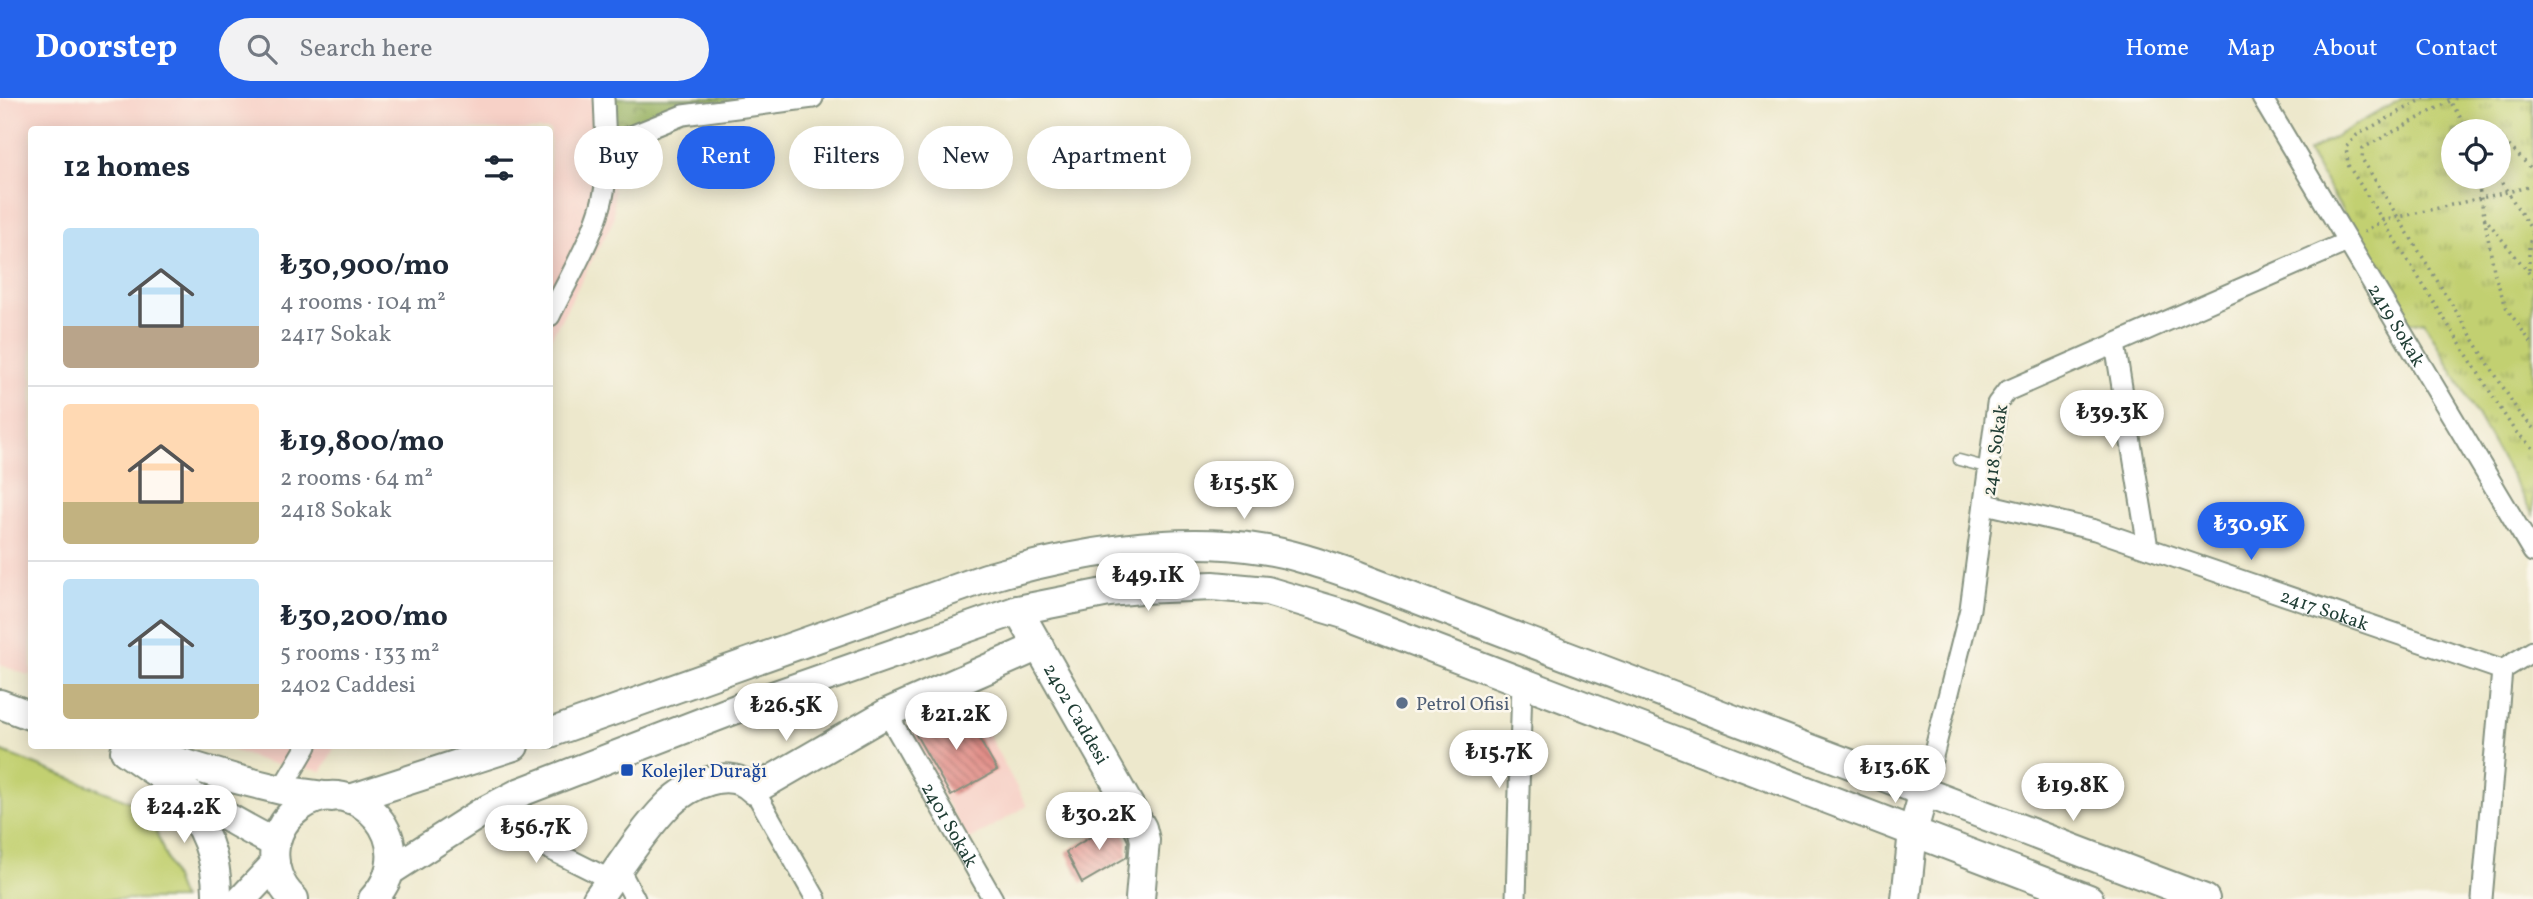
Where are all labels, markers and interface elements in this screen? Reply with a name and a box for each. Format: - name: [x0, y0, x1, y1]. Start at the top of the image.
- search box: [219, 18, 709, 81]
- text: Doorstep: [35, 26, 177, 72]
- icon: search: [243, 30, 281, 68]
- text: Search here: [299, 31, 433, 67]
- text: Home: [2125, 32, 2189, 66]
- text: Map: [2227, 32, 2275, 66]
- text: About: [2313, 32, 2378, 66]
- text: Contact: [2416, 32, 2498, 66]
- map controls: [2441, 119, 2511, 189]
- button: locate: [2441, 119, 2511, 189]
- chip: Buy: [574, 126, 663, 189]
- chip: Rent: [677, 126, 775, 189]
- chip: Filters: [789, 126, 904, 189]
- chip: New: [918, 126, 1013, 189]
- chip: Apartment: [1027, 126, 1191, 189]
- text: 12 homes: [63, 147, 190, 189]
- icon: filters: [480, 149, 518, 187]
- text: ₺30,900/mo: [280, 245, 449, 287]
- icon: home: [119, 256, 203, 340]
- street label: 2419 Sokak: [2361, 279, 2431, 372]
- text: 4 rooms · 104 m²: [280, 287, 446, 319]
- text: 2417 Sokak: [280, 319, 391, 351]
- pin: ₺39.3K: [2055, 390, 2169, 450]
- text: ₺39.3K: [2076, 397, 2148, 429]
- street label: 2418 Sokak: [1977, 403, 2015, 498]
- text: ₺19,800/mo: [280, 421, 444, 463]
- icon: home: [119, 432, 203, 516]
- pin: ₺15.5K: [1187, 462, 1301, 521]
- text: 2 rooms · 64 m²: [280, 463, 433, 495]
- text: ₺15.5K: [1210, 468, 1278, 500]
- text: 2418 Sokak: [280, 495, 392, 527]
- pin: ₺30.9K: [2194, 503, 2308, 562]
- text: ₺30.9K: [2213, 509, 2289, 541]
- pin: ₺49.1K: [1091, 554, 1205, 613]
- text: ₺49.1K: [1112, 560, 1184, 592]
- street label: 2417 Sokak: [2276, 584, 2372, 638]
- text: ₺30,200/mo: [280, 596, 448, 638]
- icon: home: [119, 607, 203, 691]
- text: 5 rooms · 133 m²: [280, 638, 440, 670]
- street label: 2402 Caddesi: [1036, 659, 1114, 770]
- text: 2402 Caddesi: [280, 670, 416, 702]
- pin: ₺26.5K: [729, 684, 843, 743]
- text: ₺26.5K: [750, 690, 822, 722]
- pin: ₺21.2K: [899, 692, 1013, 752]
- place label: Petrol Ofisi: [1416, 692, 1510, 718]
- marker: Petrol Ofisi: [1394, 695, 1410, 711]
- text: ₺21.2K: [921, 699, 991, 731]
- pin: ₺15.7K: [1442, 730, 1556, 790]
- text: ₺15.7K: [1465, 737, 1533, 769]
- pin: ₺13.6K: [1838, 746, 1952, 805]
- text: ₺13.6K: [1860, 752, 1930, 784]
- place label: Kolejler Durağı: [641, 759, 767, 785]
- marker: Kolejler Durağı: [619, 762, 635, 778]
- pin: ₺19.8K: [2016, 764, 2130, 823]
- text: ₺19.8K: [2037, 770, 2109, 802]
- street label: 2401 Sokak: [914, 778, 983, 872]
- pin: ₺24.2K: [127, 786, 241, 845]
- text: ₺24.2K: [147, 792, 221, 824]
- pin: ₺30.2K: [1042, 792, 1156, 852]
- text: ₺30.2K: [1062, 799, 1136, 831]
- pin: ₺56.7K: [479, 806, 593, 865]
- text: ₺56.7K: [501, 812, 571, 844]

